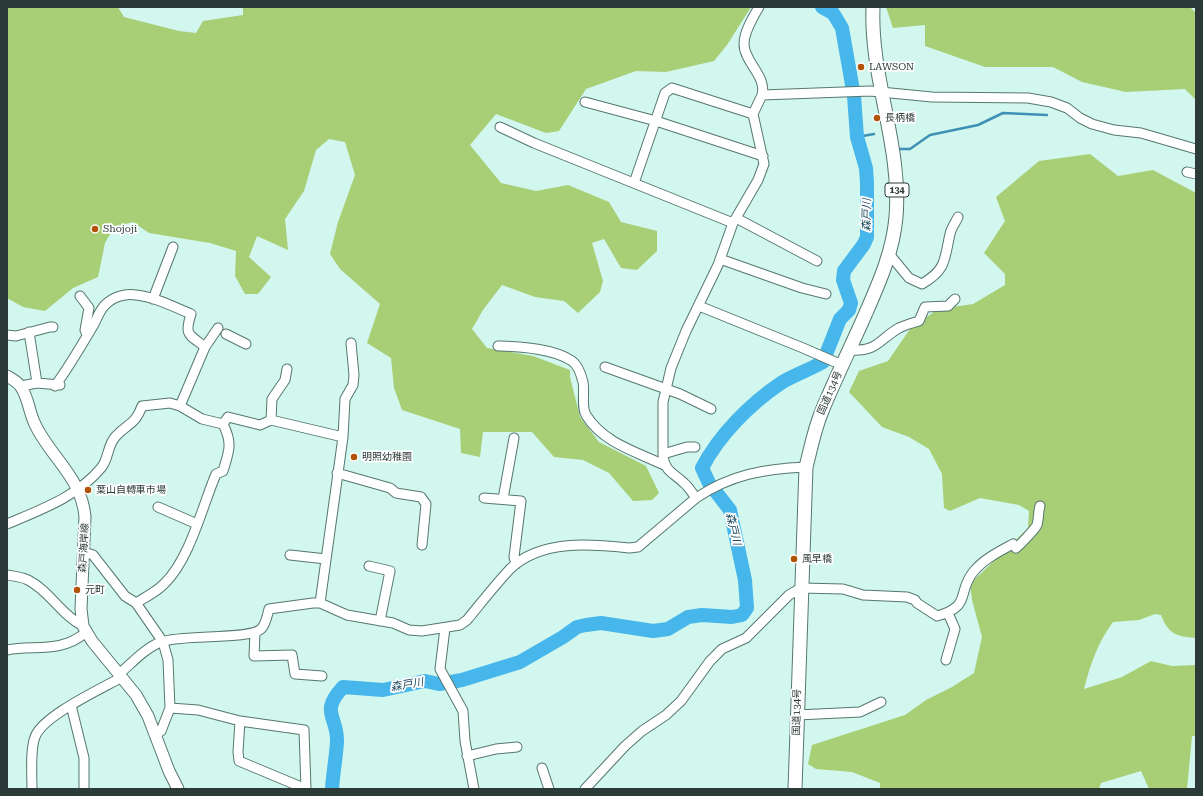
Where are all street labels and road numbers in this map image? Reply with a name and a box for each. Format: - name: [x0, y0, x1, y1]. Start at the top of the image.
- road number: 134: [885, 183, 909, 197]
- street label: 国道134号: [815, 369, 845, 417]
- street label: 森戸海岸線: [77, 523, 91, 573]
- street label: 国道134号: [791, 688, 803, 736]

